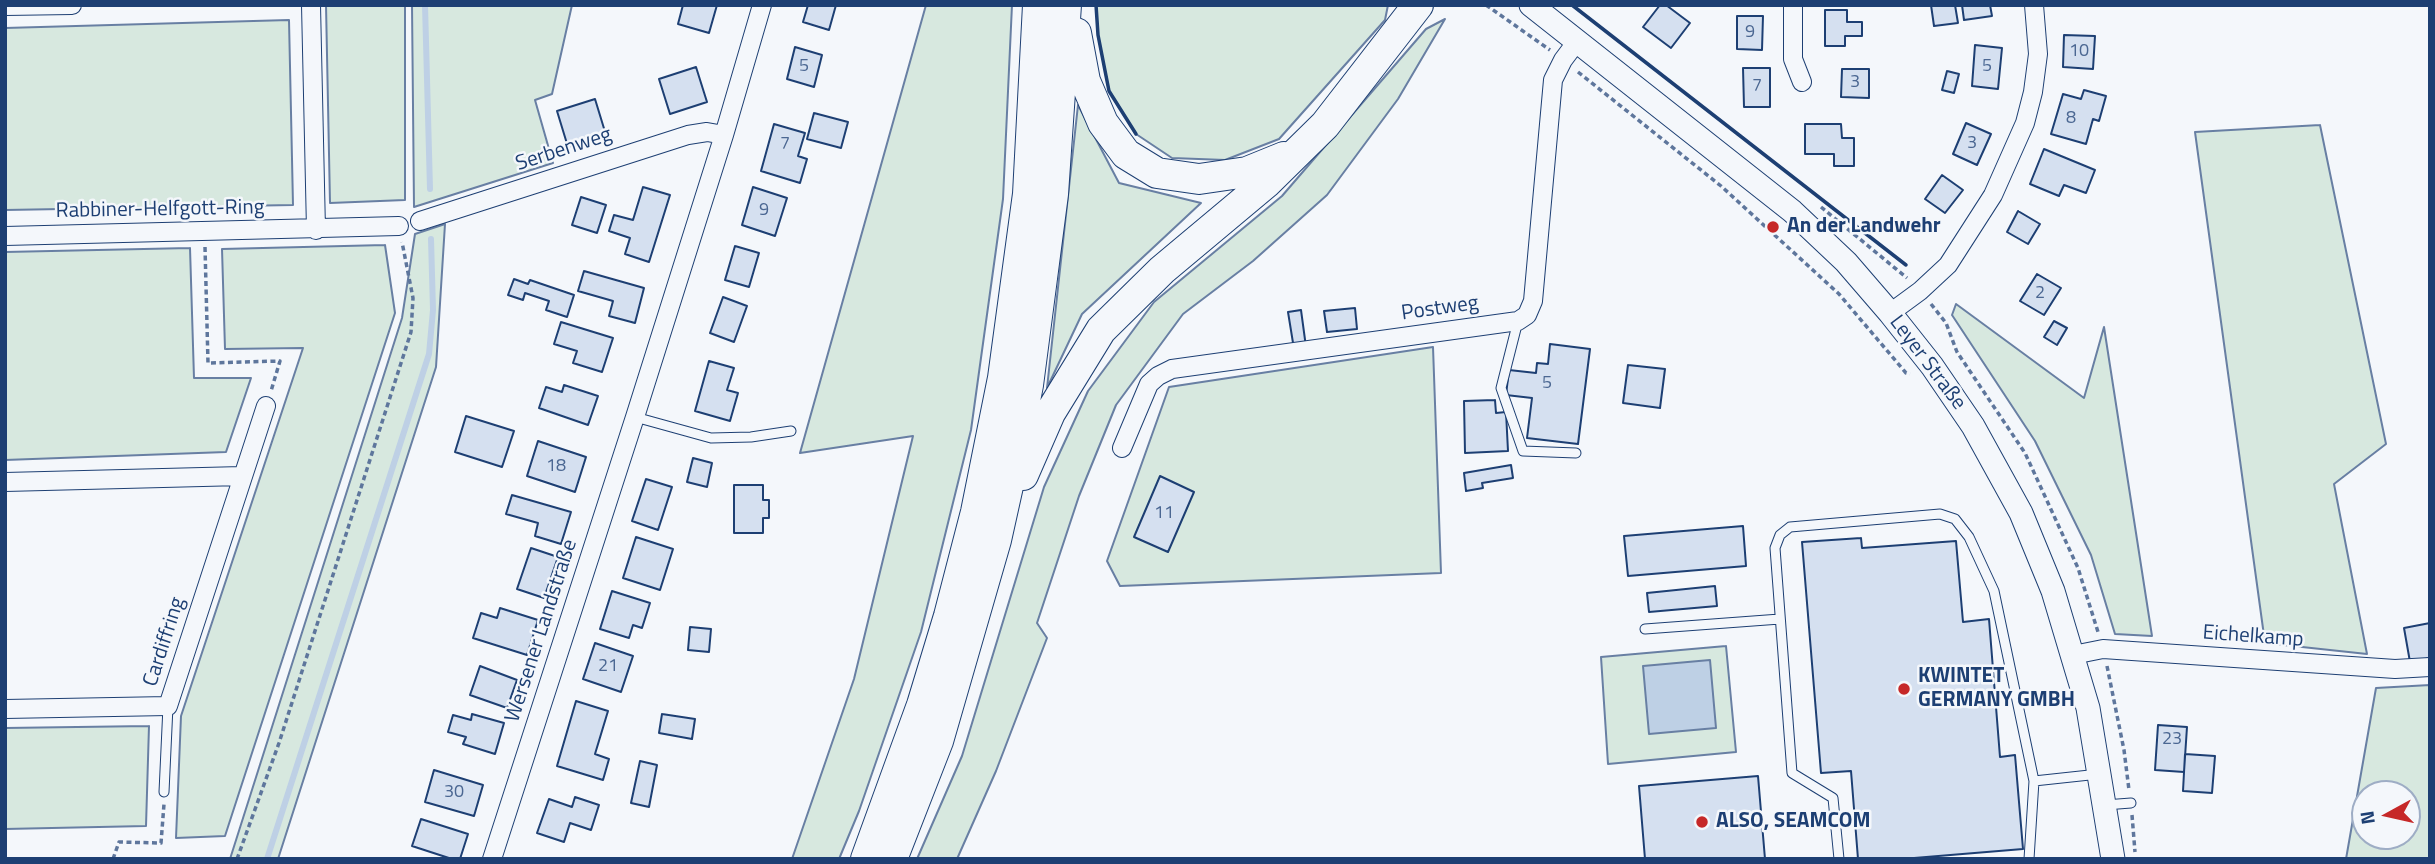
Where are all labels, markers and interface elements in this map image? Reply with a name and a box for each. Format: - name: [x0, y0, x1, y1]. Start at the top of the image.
- house number: 9: [1745, 22, 1755, 44]
- house number: 10: [2069, 41, 2089, 63]
- house number: 5: [799, 56, 809, 78]
- house number: 5: [1982, 56, 1992, 78]
- house number: 3: [1850, 72, 1860, 94]
- house number: 7: [1752, 76, 1762, 98]
- house number: 8: [2066, 108, 2076, 130]
- street label: Serbenweg: [513, 123, 615, 177]
- house number: 3: [1967, 133, 1977, 155]
- house number: 7: [780, 134, 790, 156]
- street label: Rabbiner-Helfgott-Ring: [55, 196, 265, 224]
- house number: 9: [759, 200, 769, 222]
- place label: An der Landwehr: [1787, 214, 1941, 240]
- marker: An der Landwehr: [1765, 219, 1781, 235]
- house number: 2: [2035, 283, 2045, 305]
- street label: Postweg: [1400, 291, 1480, 327]
- street label: Leyer Straße: [1883, 311, 1971, 415]
- house number: 5: [1542, 373, 1552, 395]
- house number: 18: [546, 456, 566, 478]
- house number: 11: [1154, 503, 1174, 525]
- street label: Wersener Landstraße: [501, 536, 583, 726]
- street label: Cardiffring: [139, 594, 191, 690]
- street label: Eichelkamp: [2202, 621, 2304, 653]
- house number: 21: [598, 656, 618, 678]
- place label: KWINTET GERMANY GMBH: [1918, 664, 2075, 714]
- marker: KWINTET GERMANY GMBH: [1896, 681, 1912, 697]
- house number: 23: [2162, 729, 2182, 751]
- north arrow: [2351, 780, 2421, 850]
- house number: 30: [444, 782, 464, 804]
- place label: ALSO, SEAMCOM: [1716, 809, 1871, 835]
- text: N: [2351, 809, 2382, 826]
- marker: ALSO, SEAMCOM: [1694, 814, 1710, 830]

